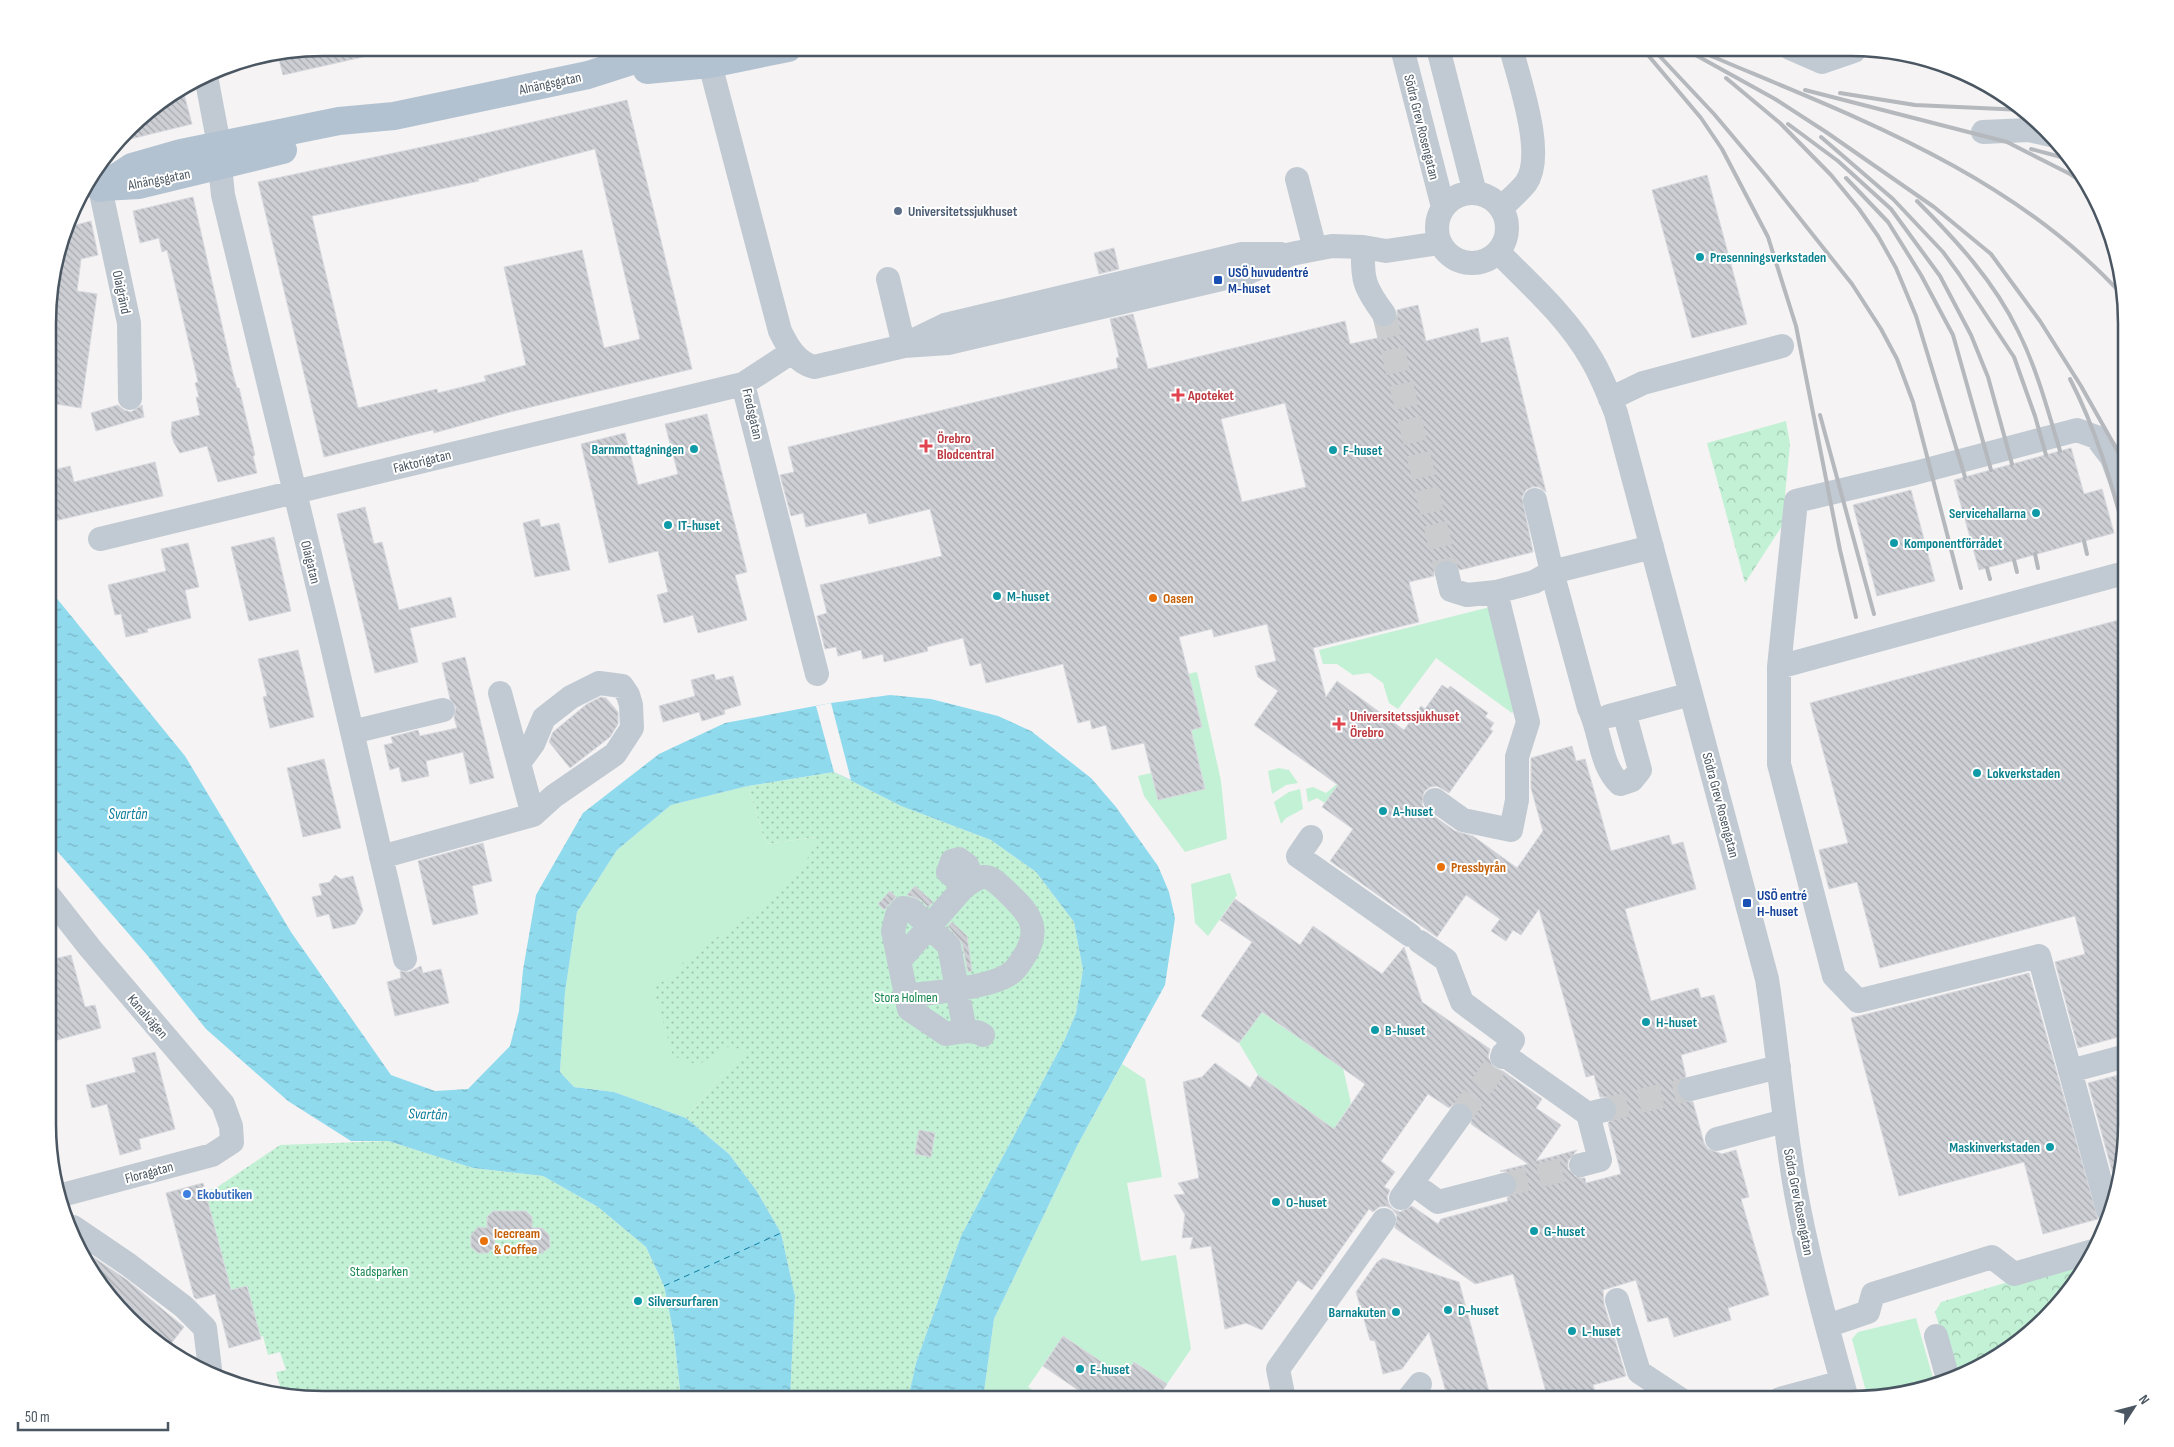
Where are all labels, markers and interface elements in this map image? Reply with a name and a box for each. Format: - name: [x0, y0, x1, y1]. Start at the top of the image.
- street label: Alnängsgatan: [517, 69, 583, 99]
- street label: Södra Grev Rosengatan: [1400, 73, 1443, 182]
- street label: Alnängsgatan: [126, 165, 192, 194]
- place label: Universitetssjukhuset: [908, 203, 1018, 220]
- marker: Universitetssjukhuset: [892, 205, 904, 217]
- place label: Presenningsverkstaden: [1710, 249, 1826, 266]
- marker: Presenningsverkstaden: [1694, 251, 1706, 263]
- place label: USÖ huvudentré M-huset: [1228, 264, 1309, 297]
- street label: Olaigränd: [109, 269, 134, 316]
- marker: USÖ huvudentré M-huset: [1212, 274, 1224, 286]
- street label: Fredsgatan: [738, 387, 767, 441]
- place label: Apoteket: [1187, 387, 1234, 404]
- marker: Apoteket: [1172, 389, 1184, 401]
- place label: Örebro Blodcentral: [937, 430, 994, 463]
- marker: Örebro Blodcentral: [919, 439, 933, 453]
- place label: Barnmottagningen: [591, 441, 684, 458]
- place label: F-huset: [1343, 442, 1383, 459]
- marker: Barnmottagningen: [688, 443, 700, 455]
- marker: F-huset: [1327, 444, 1339, 456]
- street label: Faktorigatan: [392, 446, 453, 477]
- place label: Servicehallarna: [1949, 505, 2026, 522]
- marker: Servicehallarna: [2030, 507, 2042, 519]
- place label: IT-huset: [678, 517, 721, 534]
- marker: IT-huset: [662, 519, 674, 531]
- place label: Komponentförrådet: [1904, 535, 2003, 552]
- marker: Komponentförrådet: [1888, 537, 1900, 549]
- street label: Olaigatan: [297, 539, 324, 585]
- place label: M-huset: [1007, 588, 1050, 605]
- marker: M-huset: [991, 590, 1003, 602]
- place label: Oasen: [1163, 590, 1194, 607]
- marker: Oasen: [1147, 592, 1159, 604]
- place label: Universitetssjukhuset Örebro: [1350, 708, 1460, 741]
- marker: Universitetssjukhuset Örebro: [1332, 717, 1346, 731]
- street label: Södra Grev Rosengatan: [1698, 751, 1743, 860]
- place label: Lokverkstaden: [1987, 765, 2060, 782]
- marker: Lokverkstaden: [1971, 767, 1983, 779]
- place label: A-huset: [1392, 803, 1433, 820]
- water label: Svartån: [109, 805, 148, 824]
- marker: A-huset: [1377, 805, 1389, 817]
- place label: Pressbyrån: [1451, 859, 1506, 876]
- marker: Pressbyrån: [1435, 861, 1447, 873]
- place label: USÖ entré H-huset: [1757, 887, 1807, 920]
- marker: USÖ entré H-huset: [1741, 897, 1753, 909]
- park label: Stora Holmen: [874, 989, 938, 1006]
- street label: Kanalvägen: [124, 991, 172, 1042]
- place label: H-huset: [1656, 1014, 1698, 1031]
- marker: H-huset: [1640, 1016, 1652, 1028]
- place label: B-huset: [1385, 1022, 1426, 1039]
- marker: B-huset: [1369, 1024, 1381, 1036]
- water label: Svartån: [408, 1104, 448, 1125]
- place label: Maskinverkstaden: [1949, 1139, 2040, 1156]
- marker: Maskinverkstaden: [2044, 1141, 2056, 1153]
- street label: Södra Grev Rosengatan: [1780, 1147, 1817, 1257]
- street label: Floragatan: [123, 1158, 175, 1187]
- place label: Ekobutiken: [197, 1186, 252, 1203]
- marker: Ekobutiken: [181, 1188, 193, 1200]
- place label: O-huset: [1286, 1194, 1327, 1211]
- marker: O-huset: [1270, 1196, 1282, 1208]
- place label: G-huset: [1544, 1223, 1585, 1240]
- place label: Icecream & Coffee: [494, 1225, 540, 1258]
- marker: G-huset: [1528, 1225, 1540, 1237]
- marker: Icecream & Coffee: [478, 1235, 490, 1247]
- park label: Stadsparken: [350, 1263, 408, 1280]
- place label: Silversurfaren: [648, 1293, 718, 1310]
- marker: Silversurfaren: [632, 1295, 644, 1307]
- place label: D-huset: [1458, 1302, 1499, 1319]
- place label: Barnakuten: [1329, 1304, 1386, 1321]
- marker: D-huset: [1442, 1304, 1454, 1316]
- marker: Barnakuten: [1390, 1306, 1402, 1318]
- place label: L-huset: [1582, 1323, 1621, 1340]
- marker: L-huset: [1566, 1325, 1578, 1337]
- place label: E-huset: [1090, 1361, 1130, 1378]
- marker: E-huset: [1074, 1363, 1086, 1375]
- north arrow: [2109, 1382, 2159, 1432]
- text: N: [2135, 1392, 2153, 1408]
- scale bar: [18, 1400, 168, 1432]
- text: 50 m: [25, 1408, 50, 1427]

